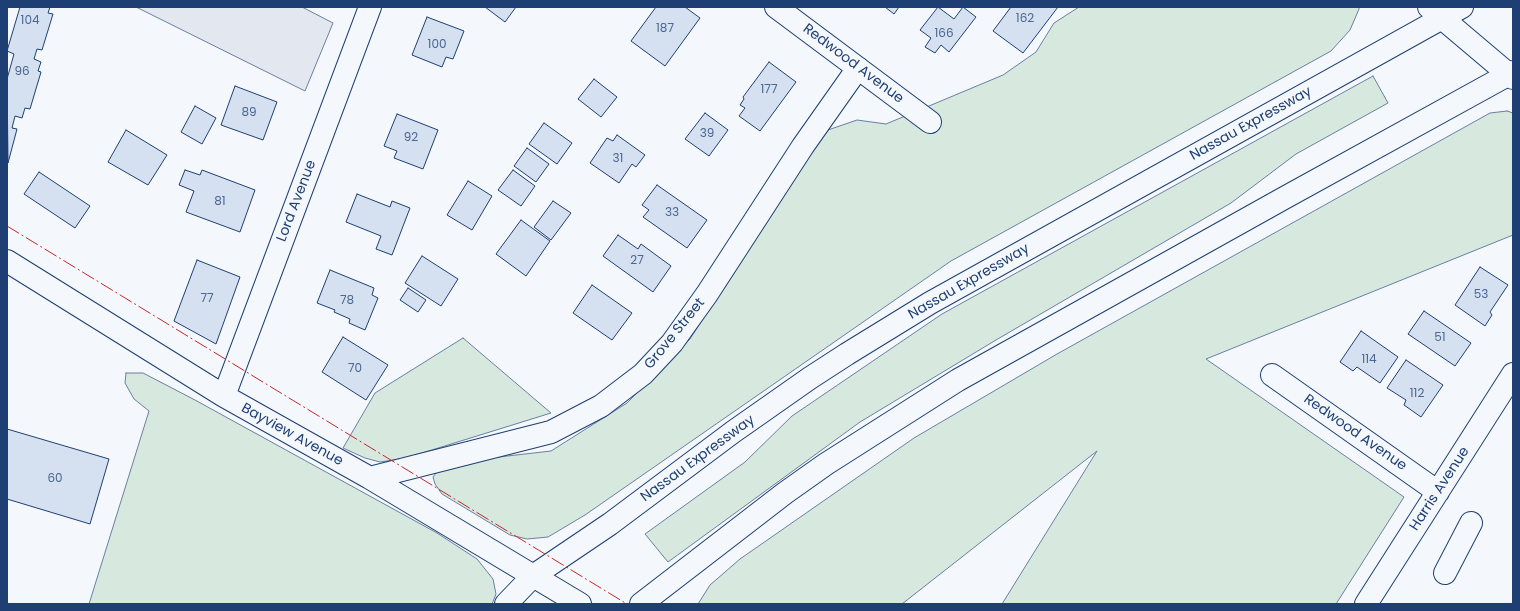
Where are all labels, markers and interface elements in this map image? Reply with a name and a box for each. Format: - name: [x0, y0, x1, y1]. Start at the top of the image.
- house number: 162: [1016, 12, 1034, 26]
- house number: 104: [21, 14, 39, 28]
- street label: Redwood Avenue: [799, 21, 907, 107]
- house number: 187: [656, 22, 674, 36]
- house number: 166: [934, 27, 954, 41]
- house number: 100: [428, 38, 446, 52]
- house number: 96: [14, 65, 30, 79]
- house number: 177: [761, 83, 777, 97]
- street label: Nassau Expressway: [1187, 83, 1315, 165]
- house number: 89: [241, 106, 257, 120]
- house number: 39: [700, 127, 714, 141]
- house number: 92: [404, 131, 418, 145]
- house number: 31: [613, 152, 623, 166]
- street label: Lord Avenue: [274, 158, 320, 244]
- house number: 81: [214, 195, 226, 209]
- house number: 33: [665, 206, 679, 220]
- street label: Nassau Expressway: [906, 241, 1032, 323]
- house number: 27: [630, 254, 644, 268]
- house number: 53: [1474, 288, 1488, 302]
- house number: 77: [200, 292, 214, 306]
- house number: 78: [340, 294, 354, 308]
- street label: Grove Street: [641, 295, 709, 373]
- house number: 51: [1434, 331, 1446, 345]
- house number: 114: [1361, 353, 1377, 367]
- house number: 70: [348, 362, 362, 376]
- house number: 112: [1410, 387, 1424, 401]
- street label: Redwood Avenue: [1300, 391, 1410, 475]
- street label: Bayview Avenue: [238, 400, 346, 470]
- street label: Nassau Expressway: [638, 412, 758, 506]
- street label: Harris Avenue: [1407, 444, 1473, 534]
- house number: 60: [47, 472, 63, 486]

